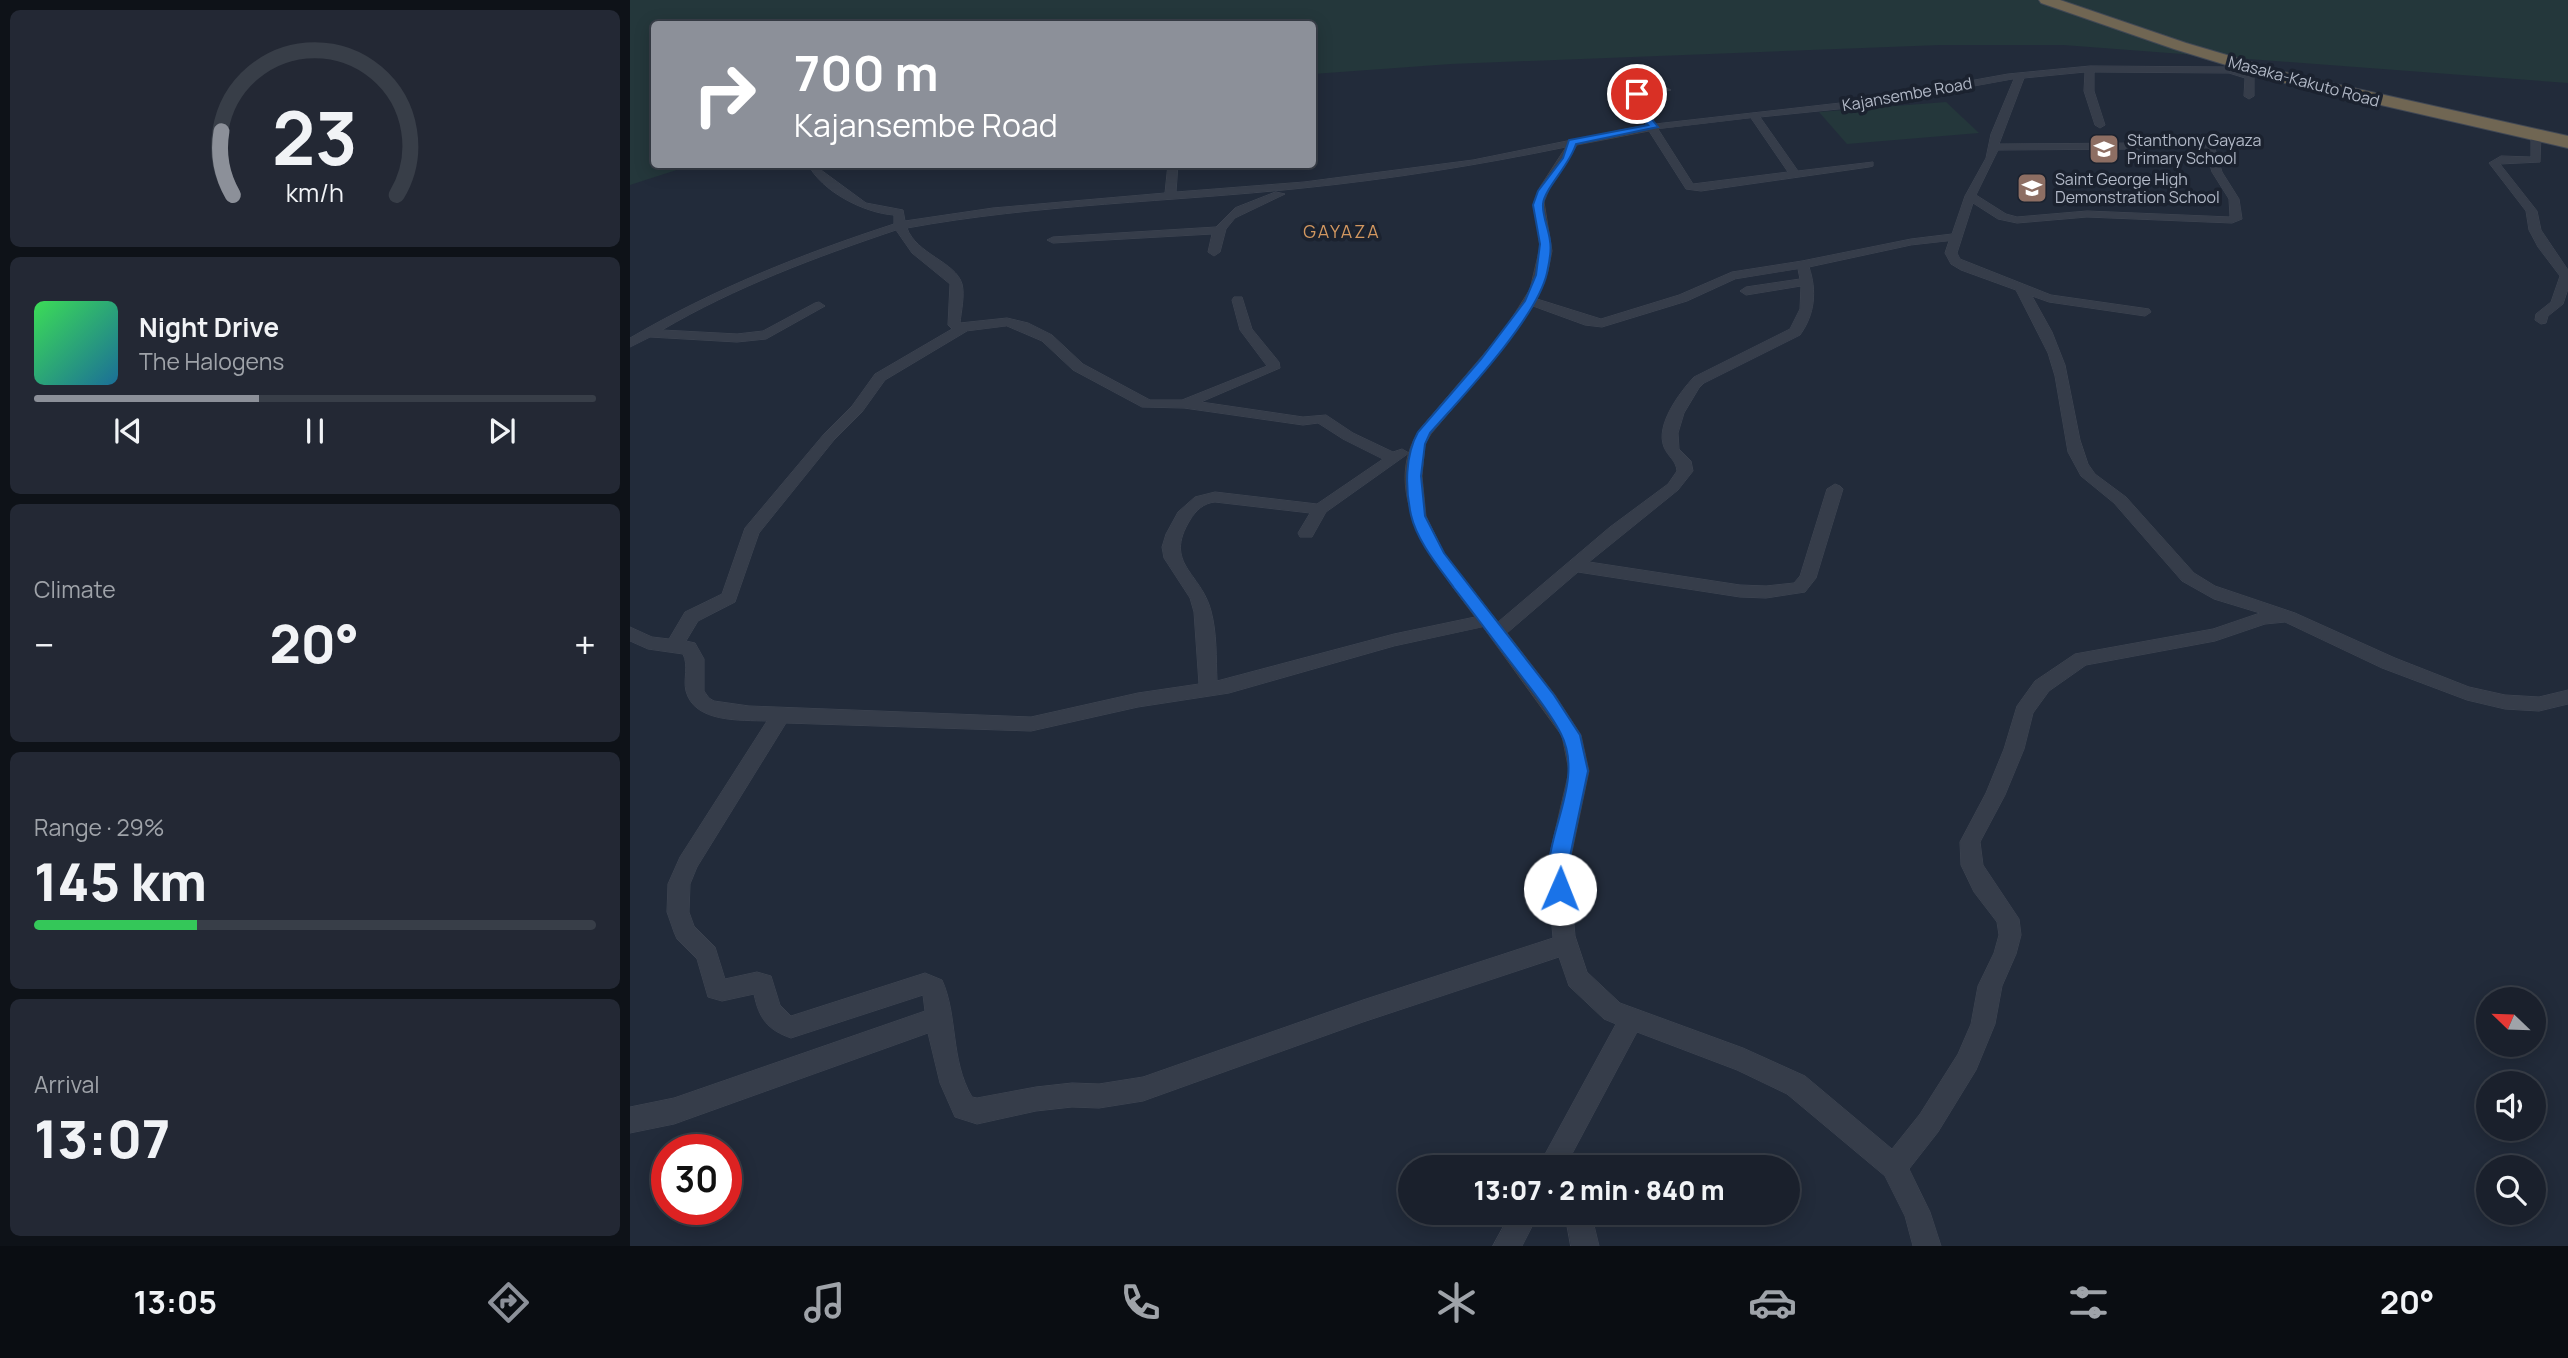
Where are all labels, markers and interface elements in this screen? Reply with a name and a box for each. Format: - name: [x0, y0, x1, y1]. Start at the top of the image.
- text: 700 m: [794, 39, 938, 106]
- icon: right: [679, 49, 770, 140]
- street label: Masaka-Kakuto Road: [2226, 50, 2382, 112]
- pin: [1607, 64, 1667, 124]
- street label: Kajansembe Road: [1840, 72, 1974, 116]
- icon: arrive: [1618, 75, 1656, 113]
- text: 23: [272, 87, 358, 187]
- text: Kajansembe Road: [794, 103, 1058, 147]
- place label: Stanthony Gayaza Primary School: [2127, 129, 2261, 169]
- school or university icon: Stanthony Gayaza Primary School: [2087, 132, 2121, 166]
- place label: Saint George High Demonstration School: [2055, 168, 2220, 208]
- school or university icon: Saint George High Demonstration School: [2015, 171, 2049, 205]
- text: km/h: [286, 174, 344, 209]
- district label: GAYAZA: [1303, 219, 1381, 243]
- text: Night Drive: [139, 309, 279, 345]
- text: The Halogens: [139, 345, 284, 377]
- icon: previous: [109, 412, 147, 450]
- icon: pause: [296, 412, 334, 450]
- icon: next: [483, 412, 521, 450]
- text: Climate: [34, 573, 116, 605]
- text: 20°: [269, 608, 359, 679]
- text: −: [34, 618, 55, 670]
- text: +: [574, 618, 596, 670]
- text: Range · 29%: [34, 811, 165, 843]
- text: 145 km: [34, 846, 207, 917]
- position arrow: [1523, 852, 1597, 926]
- north arrow: [2476, 987, 2546, 1057]
- map controls: [2476, 987, 2546, 1225]
- text: Arrival: [34, 1068, 100, 1100]
- button: sound: [2476, 1071, 2546, 1141]
- text: 13:07: [34, 1103, 170, 1174]
- speed limit sign: 30: [651, 1134, 742, 1225]
- button: search: [2476, 1155, 2546, 1225]
- text: 13:07 · 2 min · 840 m: [1473, 1172, 1725, 1208]
- icon: directions: [484, 1278, 533, 1327]
- icon: music: [800, 1278, 849, 1327]
- icon: phone: [1116, 1278, 1165, 1327]
- icon: climate: [1432, 1278, 1481, 1327]
- icon: car: [1748, 1278, 1797, 1327]
- icon: filters: [2064, 1278, 2113, 1327]
- text: 13:05: [134, 1280, 217, 1324]
- text: 20°: [2380, 1280, 2434, 1324]

